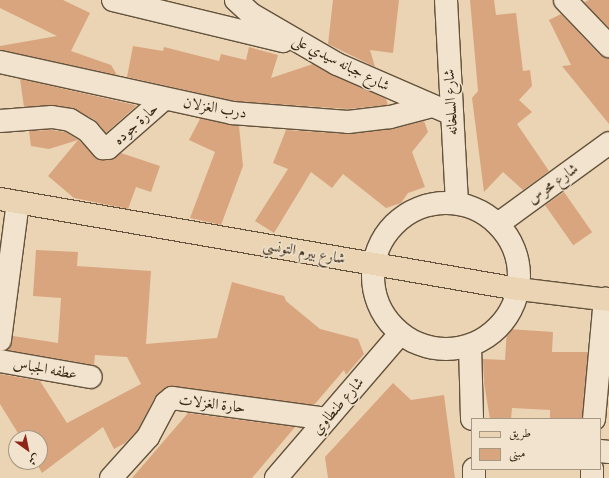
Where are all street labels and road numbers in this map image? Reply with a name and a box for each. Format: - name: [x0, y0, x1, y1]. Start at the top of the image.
- street label: شارع جبانه سيدي على: [289, 31, 393, 95]
- street label: شارع السلخانه: [440, 68, 462, 136]
- street label: درب الغزلان: [182, 94, 248, 122]
- street label: حارة جوده: [110, 99, 162, 149]
- street label: شارع محرس: [524, 160, 582, 208]
- street label: شارع بيرم التونسي: [261, 236, 347, 268]
- street label: عطفه الجباس: [12, 355, 78, 383]
- street label: شارع طنطاوي: [308, 374, 368, 438]
- street label: حارة الغزلات: [178, 391, 246, 417]

